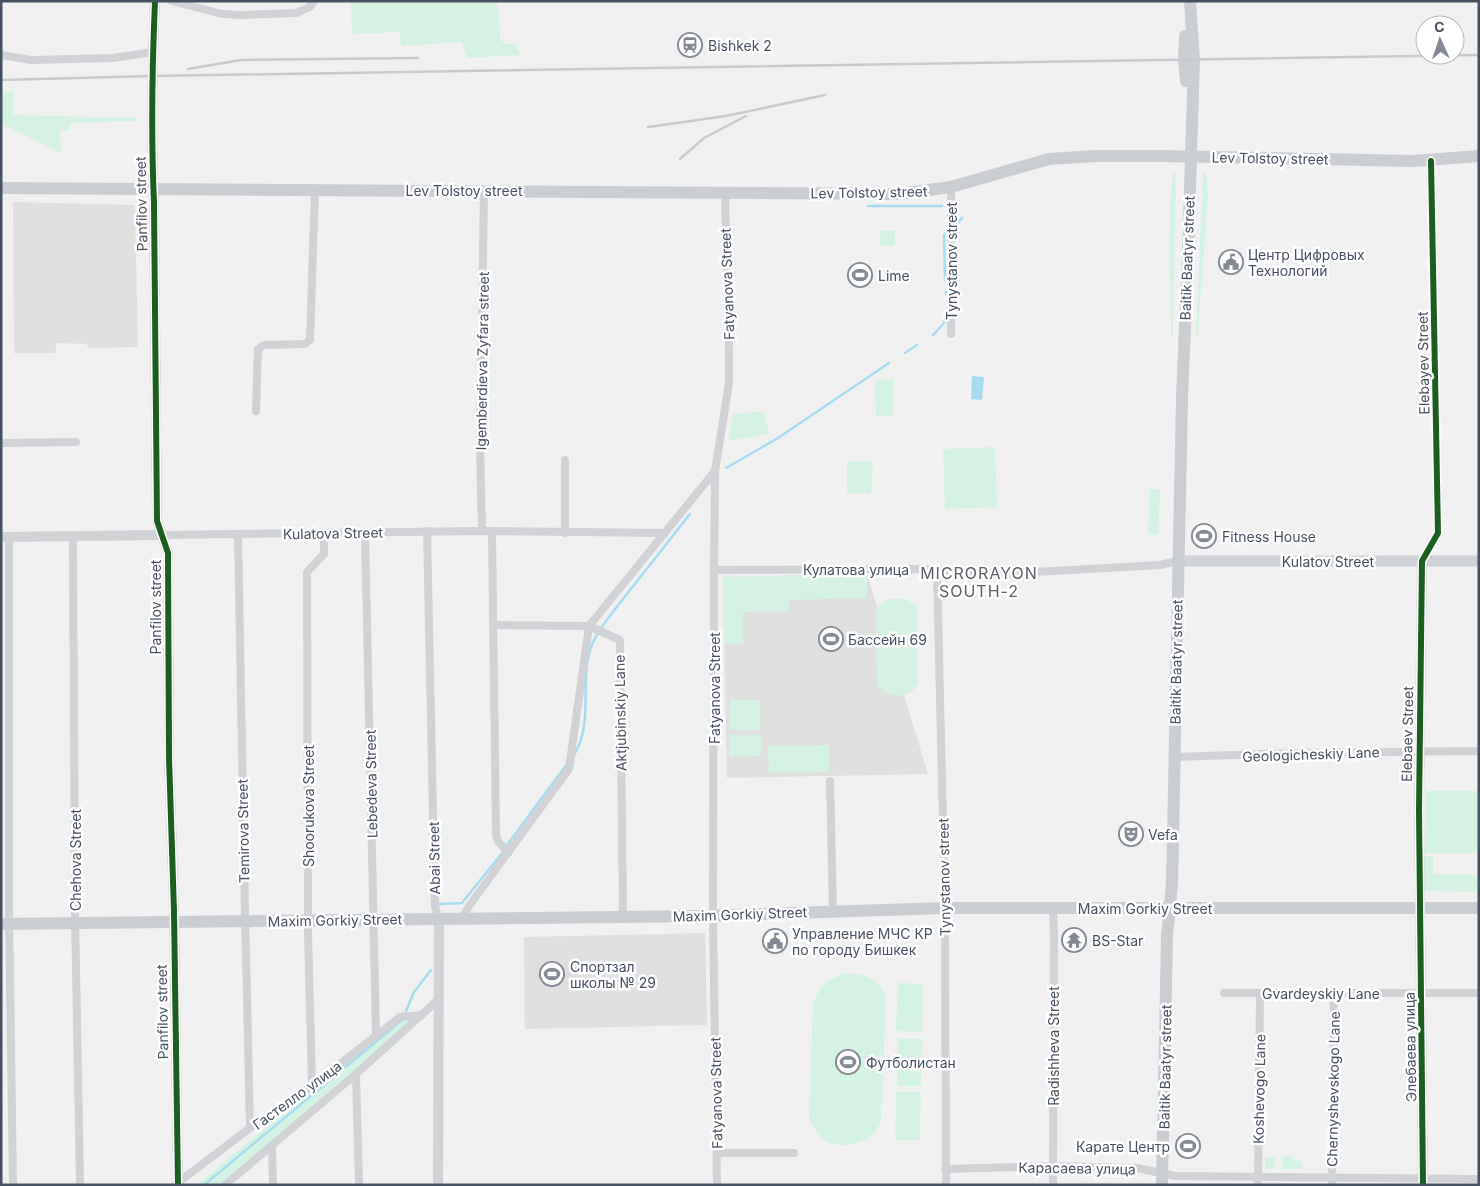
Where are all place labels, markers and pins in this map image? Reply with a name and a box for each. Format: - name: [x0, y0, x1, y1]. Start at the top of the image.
- station icon: Bishkek 2: [677, 32, 703, 58]
- place label: Bishkek 2: [708, 37, 772, 54]
- place label: Центр Цифровых Технологий: [1248, 246, 1365, 279]
- public building icon: Центр Цифровых Технологий: [1218, 249, 1244, 275]
- sports icon: Lime: [847, 262, 873, 288]
- place label: Lime: [878, 267, 910, 284]
- sports icon: Fitness House: [1191, 523, 1217, 549]
- place label: Fitness House: [1222, 528, 1316, 545]
- sports icon: Бассейн 69: [818, 626, 844, 652]
- place label: Бассейн 69: [848, 631, 927, 648]
- theatre icon: Vefa: [1118, 821, 1144, 847]
- place label: Vefa: [1148, 826, 1178, 843]
- place label: Управление МЧС КР по городу Бишкек: [792, 925, 933, 958]
- temple icon: BS-Star: [1061, 927, 1087, 953]
- public building icon: Управление МЧС КР по городу Бишкек: [762, 928, 788, 954]
- place label: BS-Star: [1092, 932, 1143, 949]
- place label: Спортзал школы № 29: [570, 958, 656, 991]
- sports icon: Спортзал школы № 29: [539, 961, 565, 987]
- sports icon: Футболистан: [835, 1049, 861, 1075]
- place label: Футболистан: [866, 1054, 956, 1071]
- sports icon: Карате Центр: [1175, 1133, 1201, 1159]
- place label: Карате Центр: [1076, 1138, 1170, 1155]

